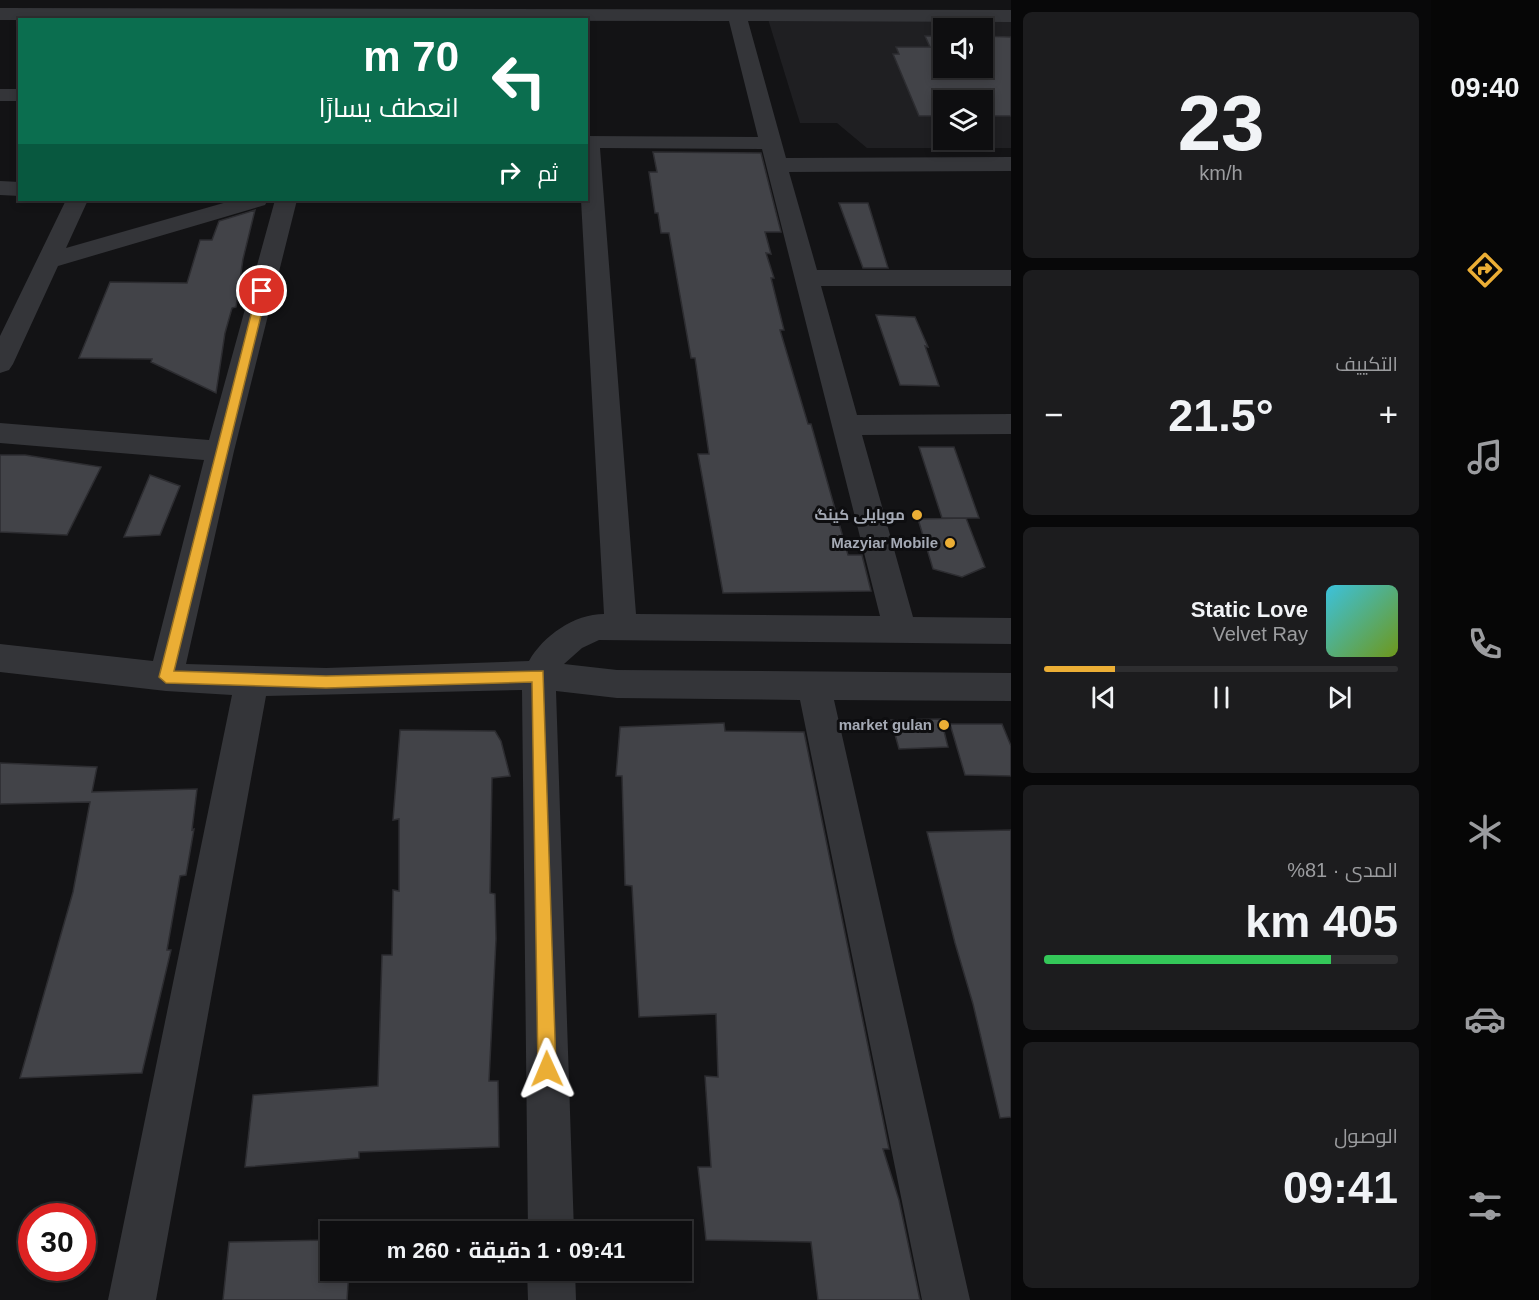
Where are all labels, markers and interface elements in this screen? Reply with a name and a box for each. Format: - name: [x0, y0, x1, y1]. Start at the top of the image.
- map controls: [933, 18, 993, 150]
- button: sound: [933, 18, 993, 78]
- text: 70 m: [363, 33, 459, 80]
- icon: left: [480, 42, 558, 120]
- text: 09:40: [1450, 73, 1520, 103]
- text: 23: [1178, 79, 1264, 167]
- button: layers: [933, 90, 993, 150]
- text: انعطف يسارًا: [318, 93, 459, 123]
- icon: right: [493, 156, 526, 189]
- text: ثم: [538, 161, 558, 186]
- text: km/h: [1199, 162, 1243, 184]
- icon: directions: [1464, 249, 1506, 291]
- pin: [236, 265, 287, 316]
- icon: arrive: [245, 274, 278, 307]
- text: التكييف: [1335, 353, 1398, 375]
- text: 21.5°: [1168, 390, 1274, 441]
- text: −: [1044, 396, 1063, 433]
- text: +: [1379, 396, 1398, 433]
- icon: music: [1464, 436, 1506, 478]
- place label: موبايلى كينگ: [814, 506, 905, 524]
- marker: موبايلى كينگ: [910, 508, 924, 522]
- place label: Mazyiar Mobile: [831, 534, 938, 551]
- marker: Mazyiar Mobile: [943, 536, 957, 550]
- text: Static Love: [1191, 597, 1308, 622]
- text: Velvet Ray: [1212, 623, 1308, 645]
- icon: phone: [1464, 623, 1506, 665]
- icon: previous: [1087, 681, 1120, 714]
- icon: pause: [1205, 681, 1238, 714]
- icon: next: [1323, 681, 1356, 714]
- place label: market gulan: [839, 716, 932, 733]
- marker: market gulan: [937, 718, 951, 732]
- icon: climate: [1464, 811, 1506, 853]
- text: المدى · 81%: [1287, 859, 1398, 881]
- text: 405 km: [1245, 896, 1398, 947]
- icon: car: [1464, 998, 1506, 1040]
- position arrow: [515, 1037, 579, 1101]
- text: الوصول: [1334, 1125, 1398, 1147]
- text: 09:41: [1283, 1162, 1398, 1213]
- icon: filters: [1464, 1185, 1506, 1227]
- speed limit sign: 30: [18, 1203, 96, 1281]
- text: 09:41 · 1 دقيقة · 260 m: [387, 1238, 625, 1263]

